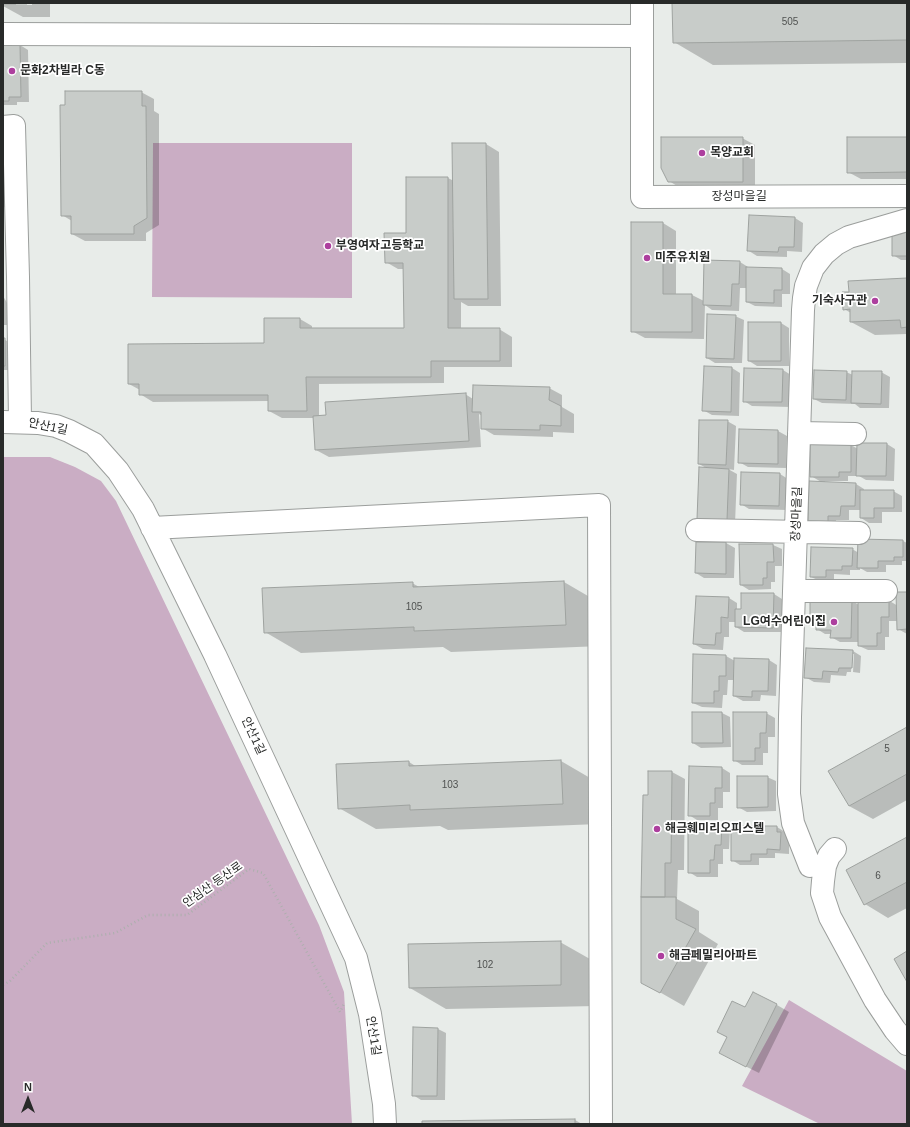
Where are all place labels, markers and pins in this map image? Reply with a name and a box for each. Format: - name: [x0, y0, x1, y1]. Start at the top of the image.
- place label: 문화2차빌라 C동: [20, 64, 105, 78]
- marker: 문화2차빌라 C동: [7, 66, 17, 76]
- place label: 목양교회: [710, 146, 754, 160]
- marker: 목양교회: [697, 148, 707, 158]
- place label: 부영여자고등학교: [336, 239, 424, 253]
- marker: 부영여자고등학교: [323, 241, 333, 251]
- place label: 미주유치원: [655, 251, 710, 265]
- marker: 미주유치원: [642, 253, 652, 263]
- place label: 기숙사구관: [812, 294, 867, 308]
- marker: 기숙사구관: [870, 296, 880, 306]
- place label: LG여수어린이집: [743, 615, 826, 629]
- marker: LG여수어린이집: [829, 617, 839, 627]
- place label: 해금훼미리오피스텔: [665, 822, 764, 836]
- marker: 해금훼미리오피스텔: [652, 824, 662, 834]
- place label: 해금페밀리아파트: [669, 949, 757, 963]
- marker: 해금페밀리아파트: [656, 951, 666, 961]

